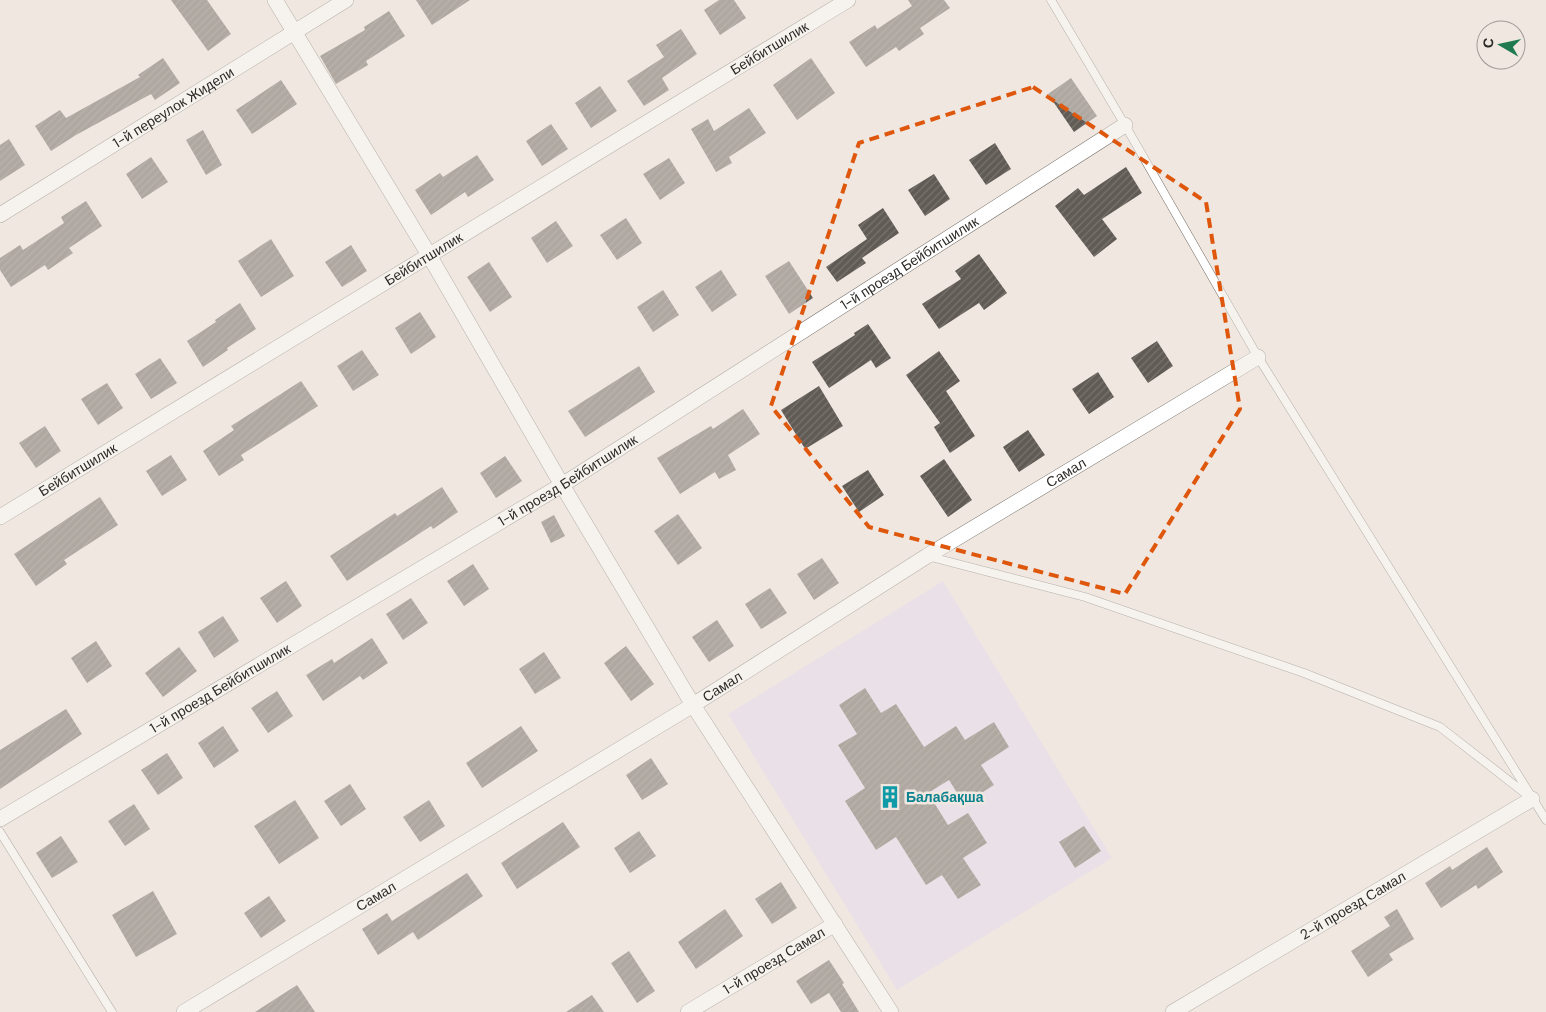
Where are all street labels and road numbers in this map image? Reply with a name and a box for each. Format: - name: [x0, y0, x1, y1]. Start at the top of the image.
- street label: Бейбитшилик: [727, 17, 812, 79]
- street label: 1-й переулок Жидели: [109, 63, 237, 152]
- street label: 1-й проезд Бейбитшилик: [837, 212, 983, 314]
- street label: Бейбитшилик: [381, 228, 467, 289]
- street label: 1-й проезд Бейбитшилик: [495, 430, 641, 530]
- street label: Бейбитшилик: [35, 439, 121, 500]
- street label: Самал: [1043, 453, 1089, 491]
- street label: 1-й проезд Бейбитшилик: [146, 639, 294, 737]
- street label: Самал: [699, 667, 745, 706]
- street label: 2-й проезд Самал: [1297, 867, 1409, 944]
- street label: Самал: [352, 877, 399, 915]
- street label: 1-й проезд Самал: [719, 923, 828, 998]

